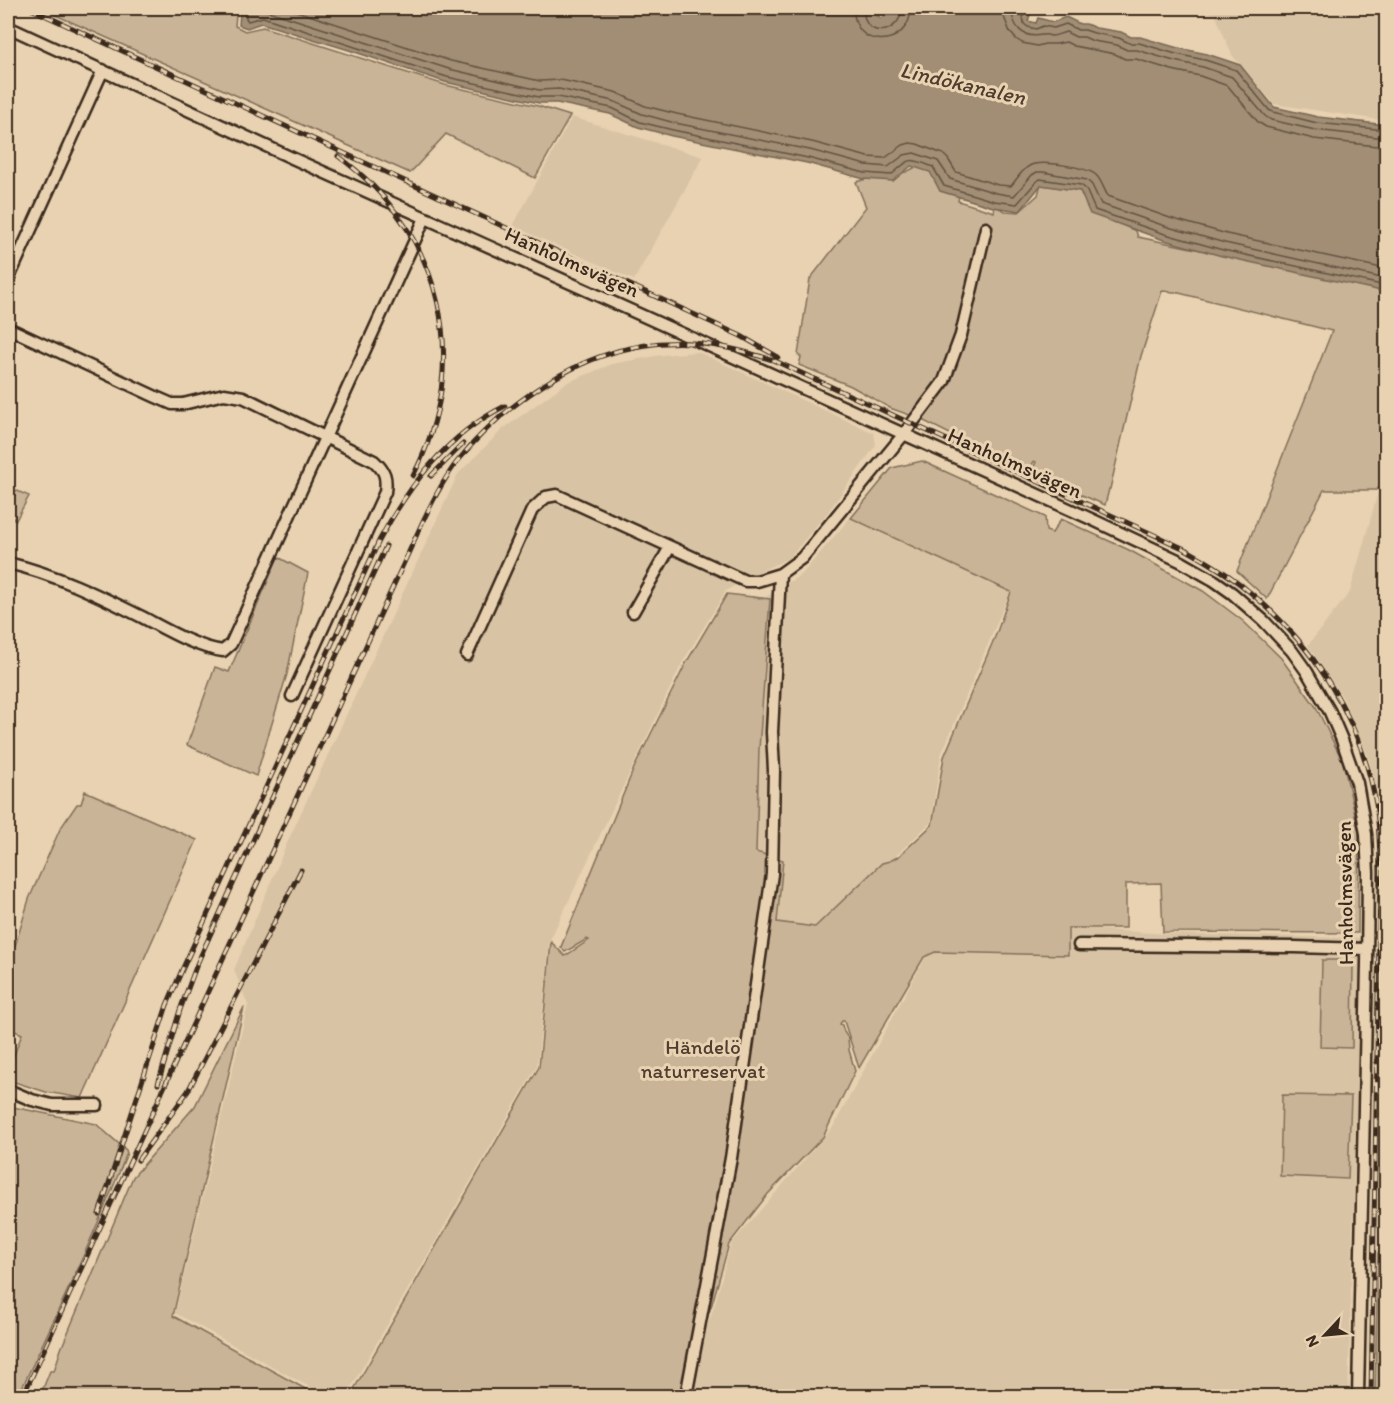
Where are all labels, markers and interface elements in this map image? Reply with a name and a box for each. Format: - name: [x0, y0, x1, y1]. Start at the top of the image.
- water label: Lindökanalen: [898, 56, 1029, 111]
- street label: Hanholmsvägen: [501, 221, 643, 302]
- street label: Hanholmsvägen: [944, 422, 1086, 503]
- street label: Hanholmsvägen: [1331, 821, 1358, 965]
- park label: Händelö naturreservat: [641, 1034, 765, 1083]
- north arrow: [1295, 1305, 1355, 1365]
- text: N: [1301, 1332, 1323, 1350]

